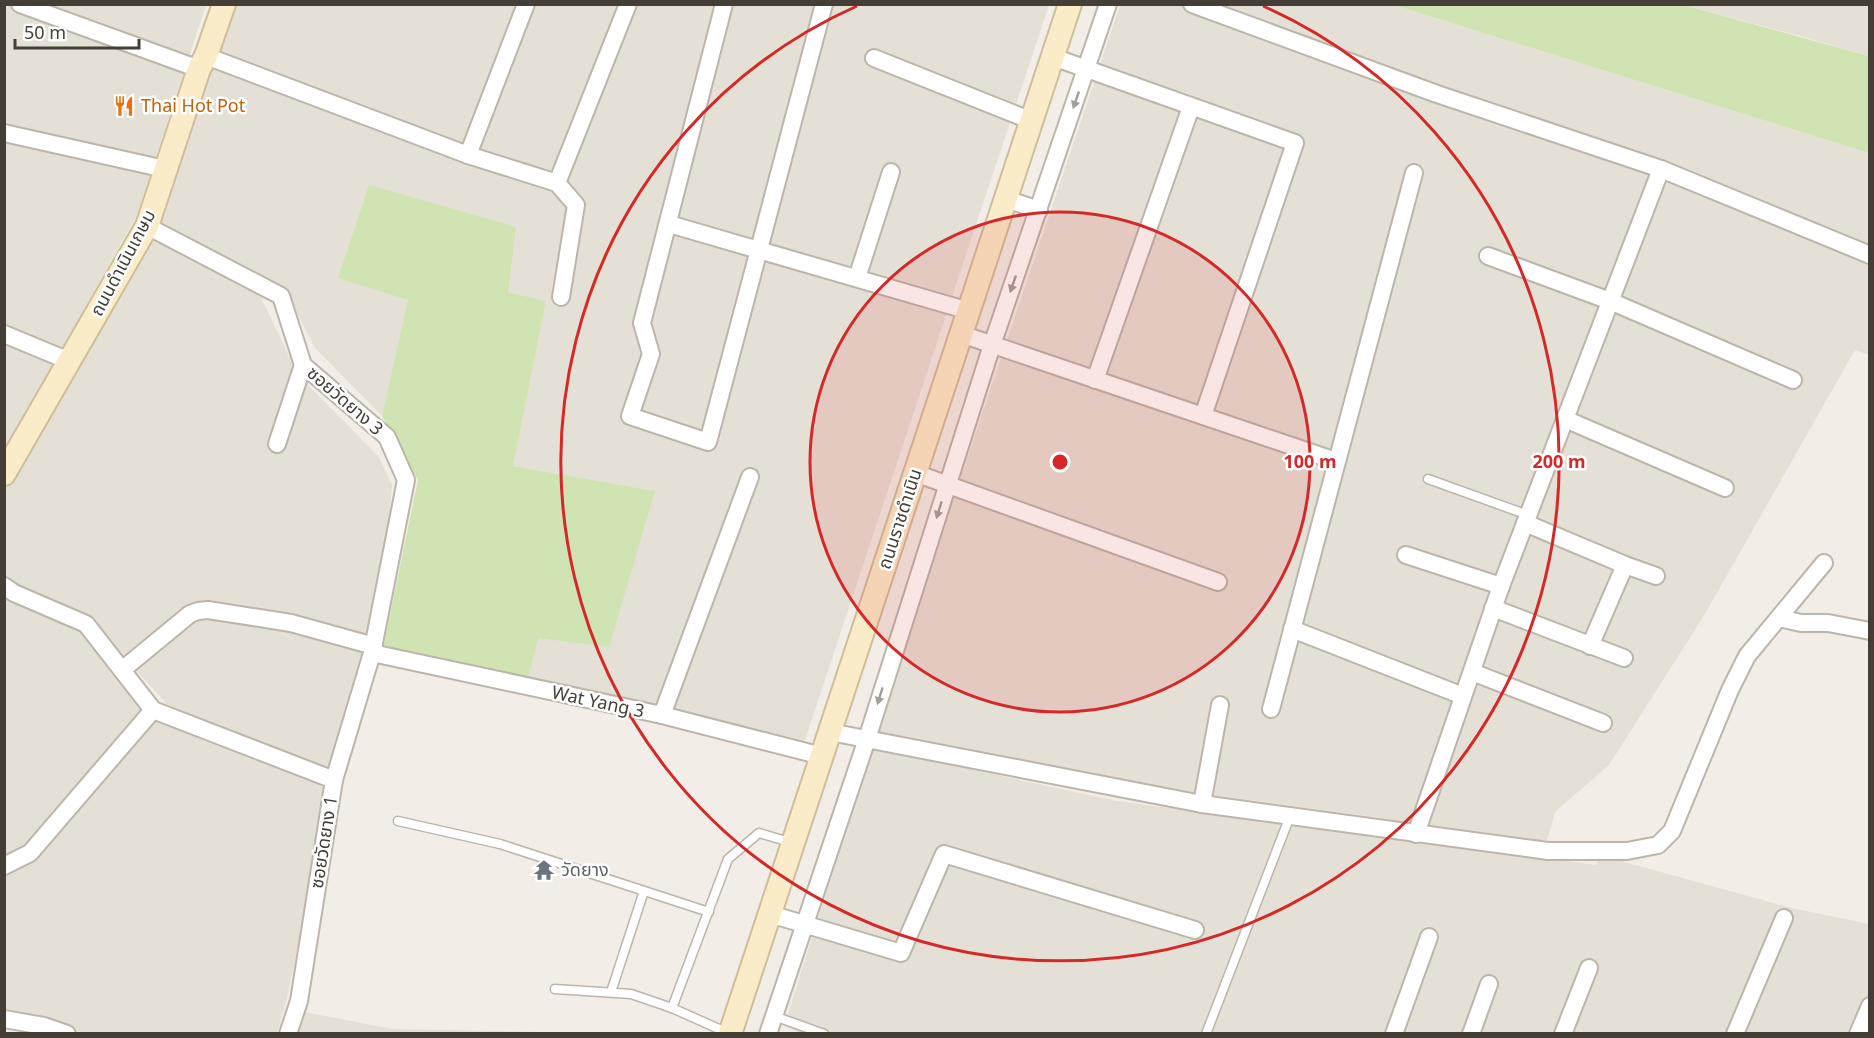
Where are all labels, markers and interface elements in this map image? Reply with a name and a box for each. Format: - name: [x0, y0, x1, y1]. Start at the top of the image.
- scale bar: [15, 12, 140, 50]
- text: 50 m: [24, 20, 66, 44]
- one-way arrow: [1071, 91, 1081, 109]
- place label: Thai Hot Pot: [141, 93, 246, 117]
- restaurant icon: Thai Hot Pot: [112, 94, 136, 118]
- street label: ถนนดำเนินเกษม: [84, 205, 160, 320]
- one-way arrow: [1007, 275, 1017, 293]
- street label: ซอยวัดยาง 3: [302, 360, 389, 440]
- text: 100 m: [1283, 449, 1337, 473]
- text: 200 m: [1532, 449, 1586, 473]
- centre of rings: [1050, 452, 1070, 472]
- street label: ถนนราชดำเนิน: [871, 465, 927, 572]
- one-way arrow: [934, 501, 943, 519]
- street label: Wat Yang 3: [550, 679, 647, 723]
- one-way arrow: [875, 687, 885, 705]
- street label: ซอยวัดยาง 1: [304, 794, 342, 890]
- place label: วัดยาง: [561, 857, 609, 881]
- temple icon: วัดยาง: [532, 858, 556, 882]

